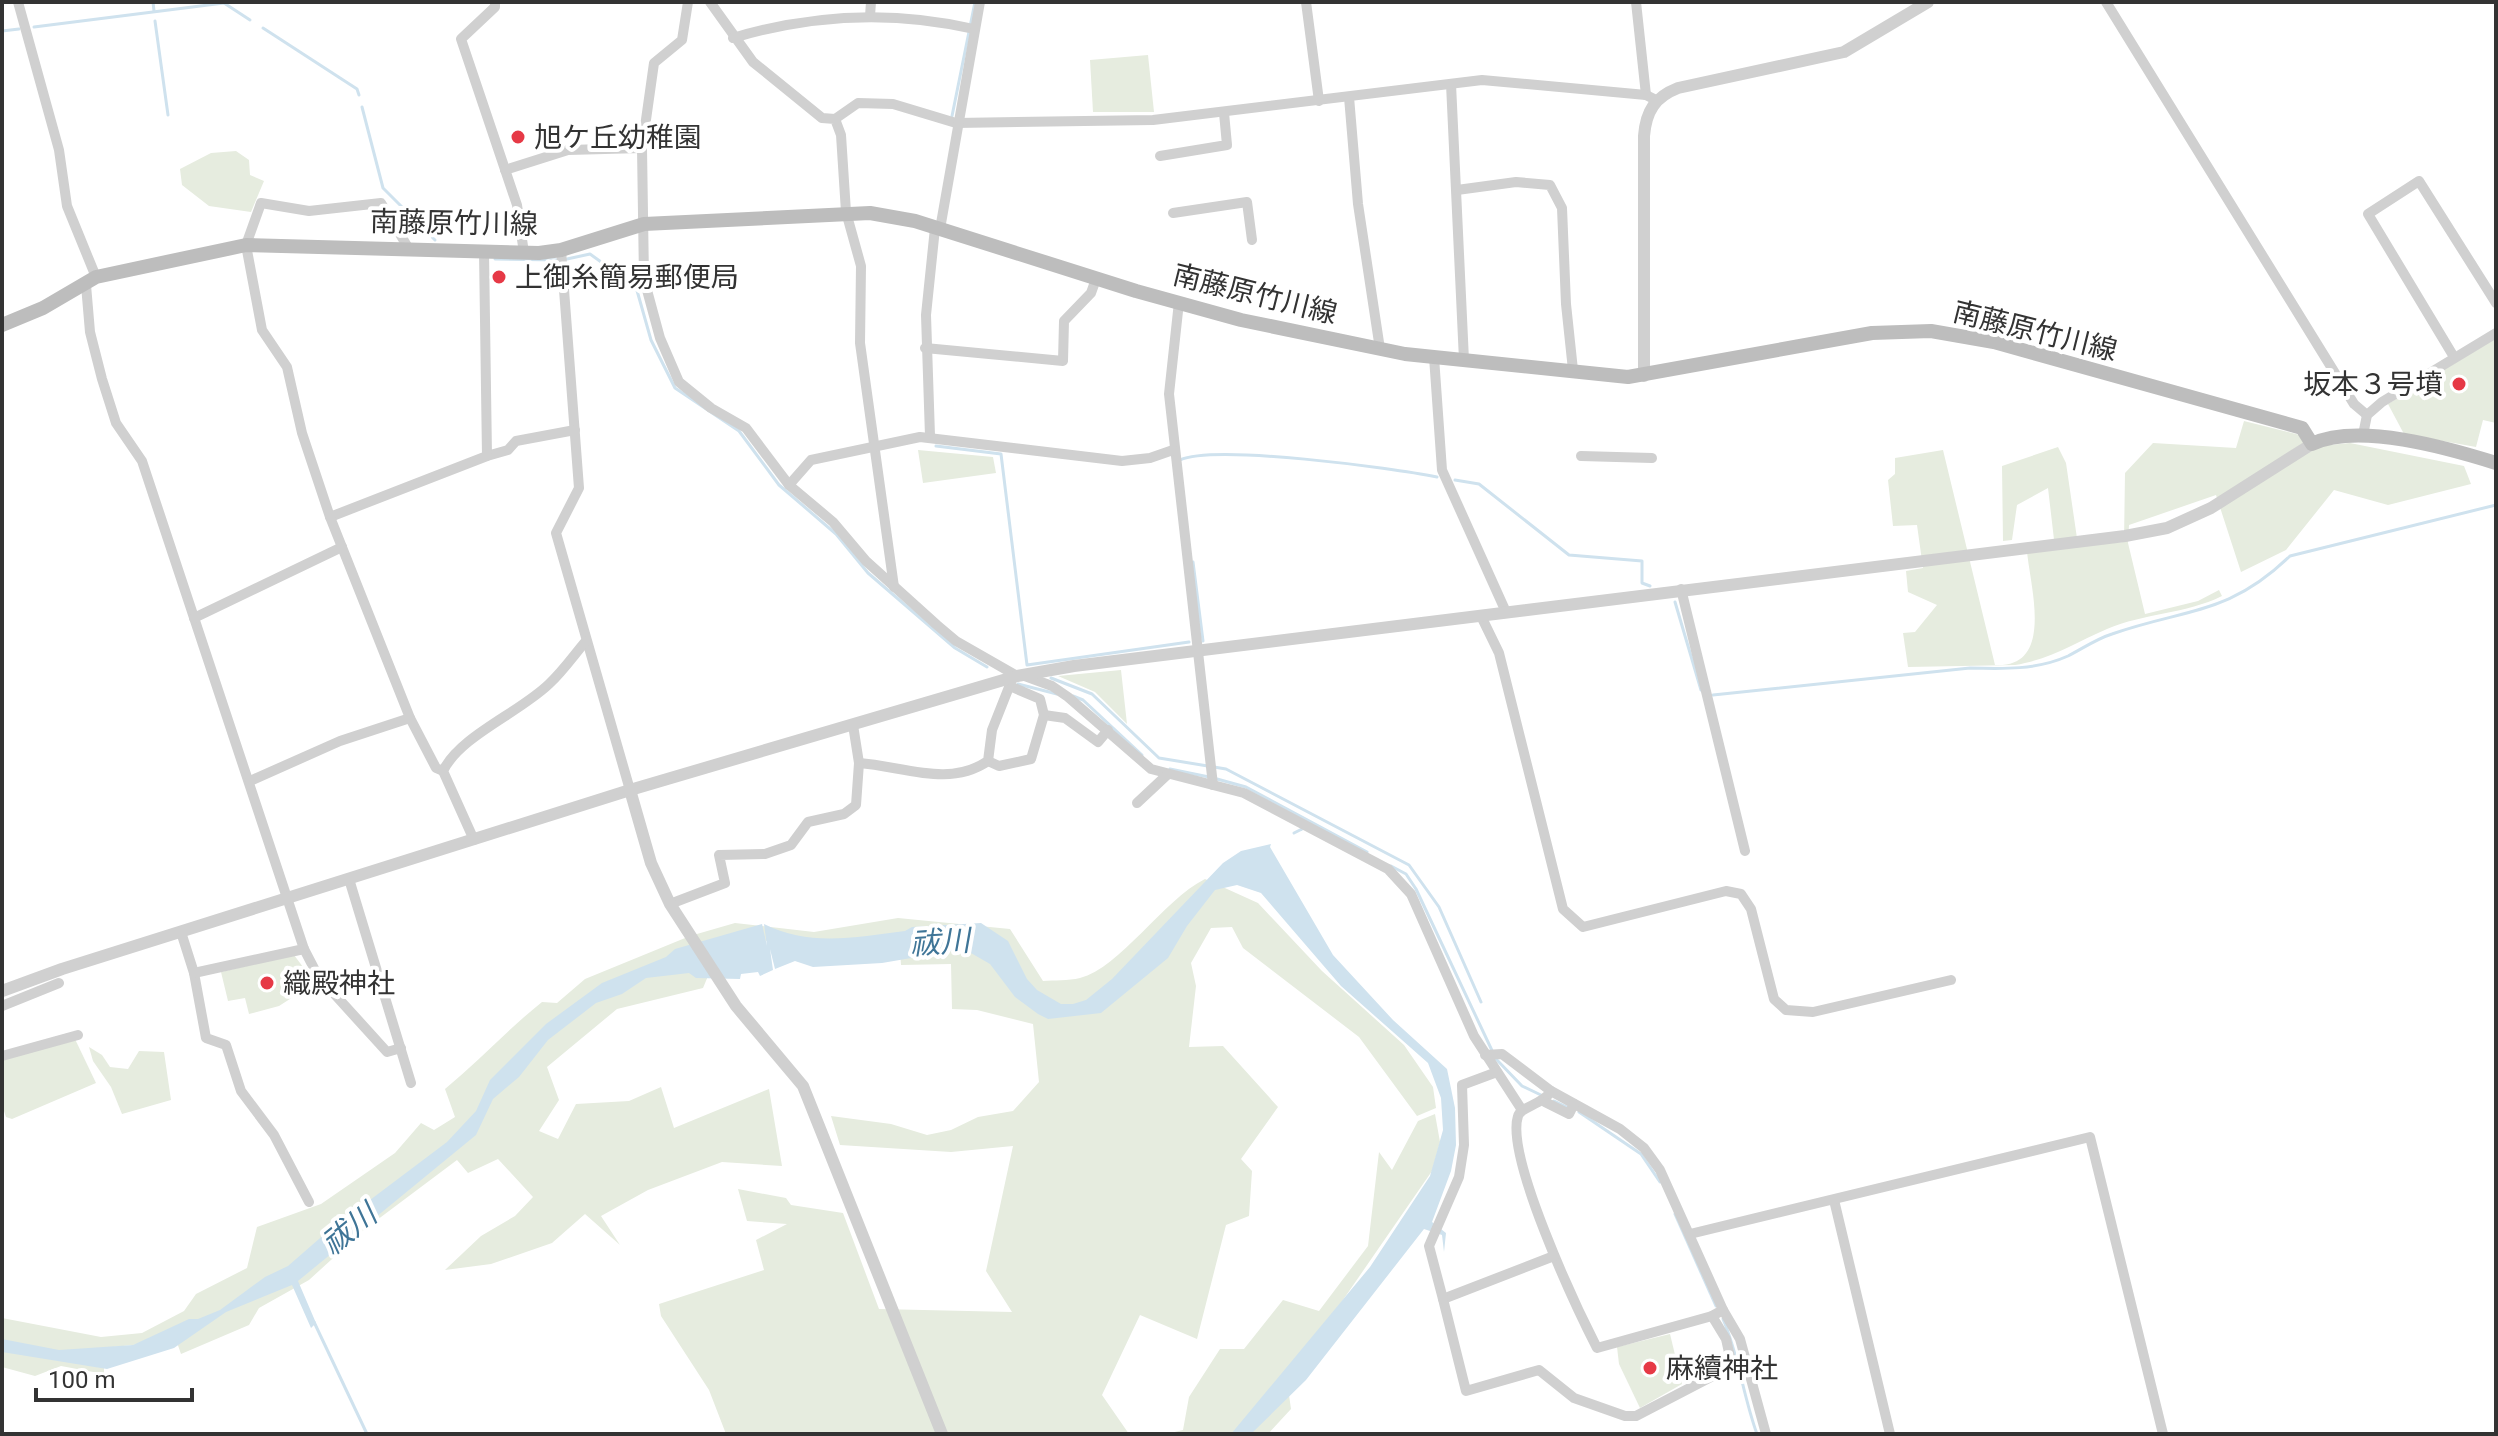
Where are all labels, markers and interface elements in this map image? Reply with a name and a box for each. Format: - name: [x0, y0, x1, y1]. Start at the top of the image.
- place label: 旭ケ丘幼稚園: [534, 121, 702, 154]
- marker: 旭ケ丘幼稚園: [509, 128, 527, 146]
- street label: 南藤原竹川線: [370, 205, 538, 241]
- street label: 南藤原竹川線: [1169, 258, 1341, 330]
- place label: 上御糸簡易郵便局: [515, 261, 739, 294]
- marker: 上御糸簡易郵便局: [490, 268, 508, 286]
- street label: 南藤原竹川線: [1949, 295, 2121, 367]
- place label: 坂本３号墳: [2303, 368, 2443, 401]
- marker: 坂本３号墳: [2450, 375, 2468, 393]
- water label: 祓川: [909, 922, 974, 962]
- place label: 織殿神社: [283, 967, 395, 1000]
- marker: 織殿神社: [258, 974, 276, 992]
- water label: 祓川: [315, 1195, 386, 1261]
- scale bar: [36, 1352, 192, 1402]
- place label: 麻續神社: [1666, 1352, 1778, 1385]
- marker: 麻續神社: [1641, 1359, 1659, 1377]
- text: 100 m: [48, 1366, 115, 1394]

